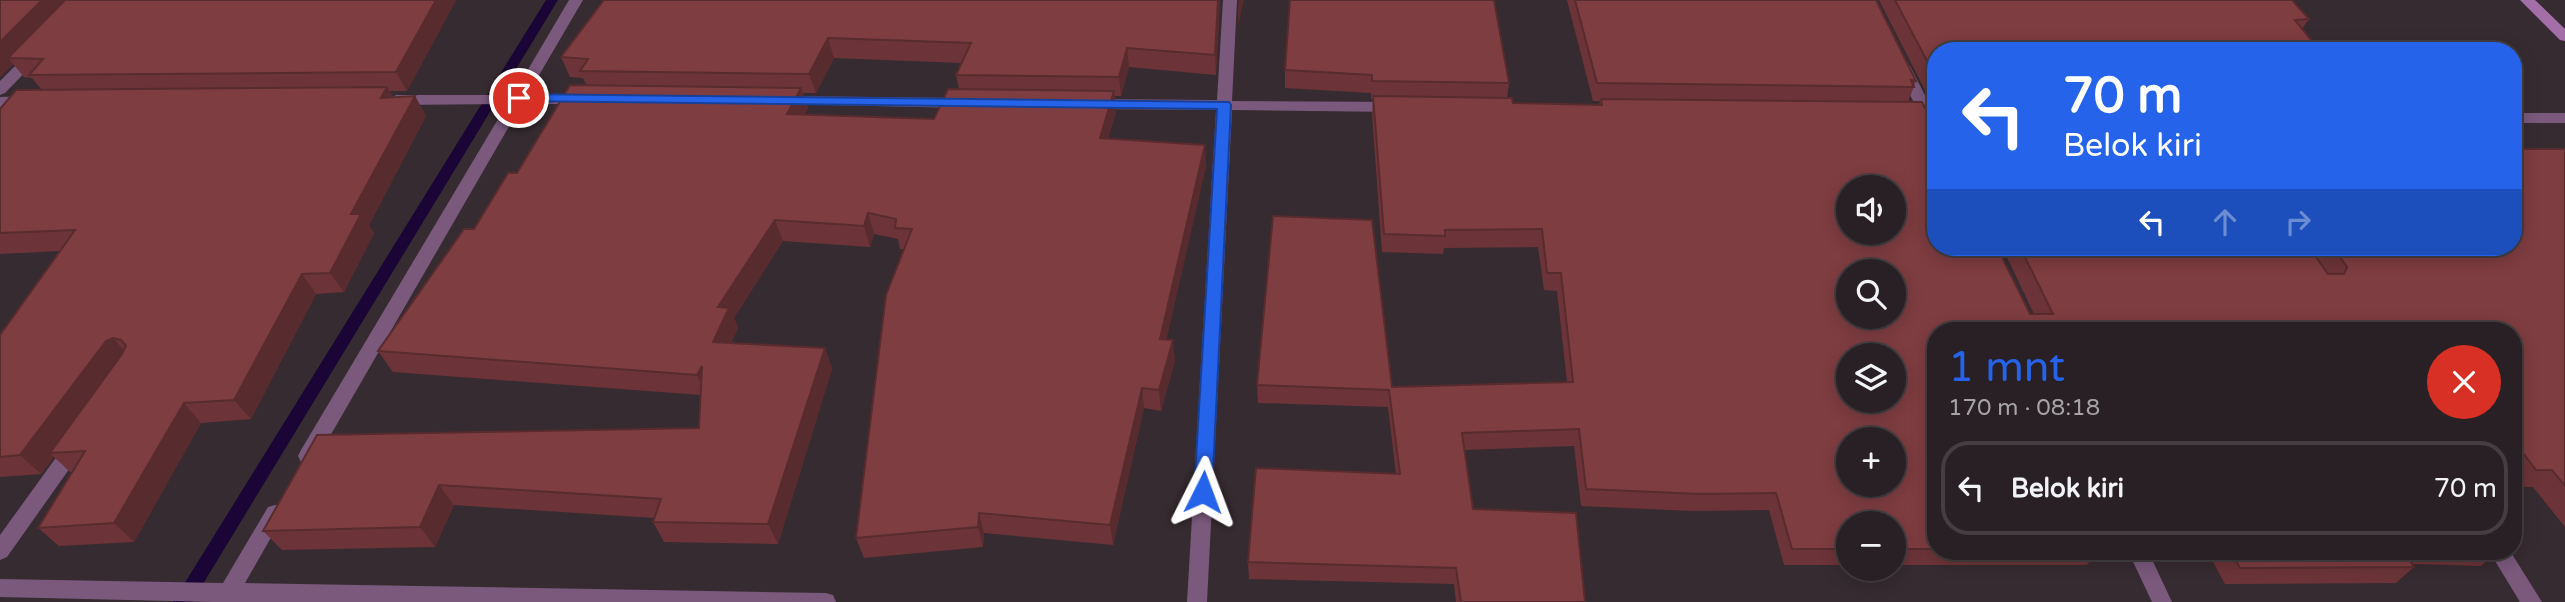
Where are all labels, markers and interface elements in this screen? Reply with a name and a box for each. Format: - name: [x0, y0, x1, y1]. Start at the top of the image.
- text: 70 m: [2063, 67, 2182, 126]
- pin: [489, 68, 549, 128]
- icon: left: [1948, 70, 2039, 161]
- icon: arrive: [500, 79, 538, 117]
- text: Belok kiri: [2063, 127, 2202, 165]
- map controls: [1836, 175, 1906, 581]
- button: sound: [1836, 175, 1906, 245]
- icon: left: [2133, 203, 2171, 241]
- icon: ahead: [2206, 203, 2244, 241]
- icon: right: [2279, 203, 2317, 241]
- button: search: [1836, 259, 1906, 329]
- text: 1 mnt: [1948, 342, 2065, 393]
- button: layers: [1836, 343, 1906, 413]
- button: close: [2427, 345, 2501, 419]
- text: 170 m · 08:18: [1948, 394, 2100, 422]
- button: +: [1836, 427, 1906, 497]
- position arrow: [1166, 455, 1240, 529]
- icon: left: [1952, 469, 1990, 507]
- text: Belok kiri: [2011, 473, 2124, 504]
- text: 70 m: [2434, 473, 2497, 504]
- button: −: [1836, 511, 1906, 581]

